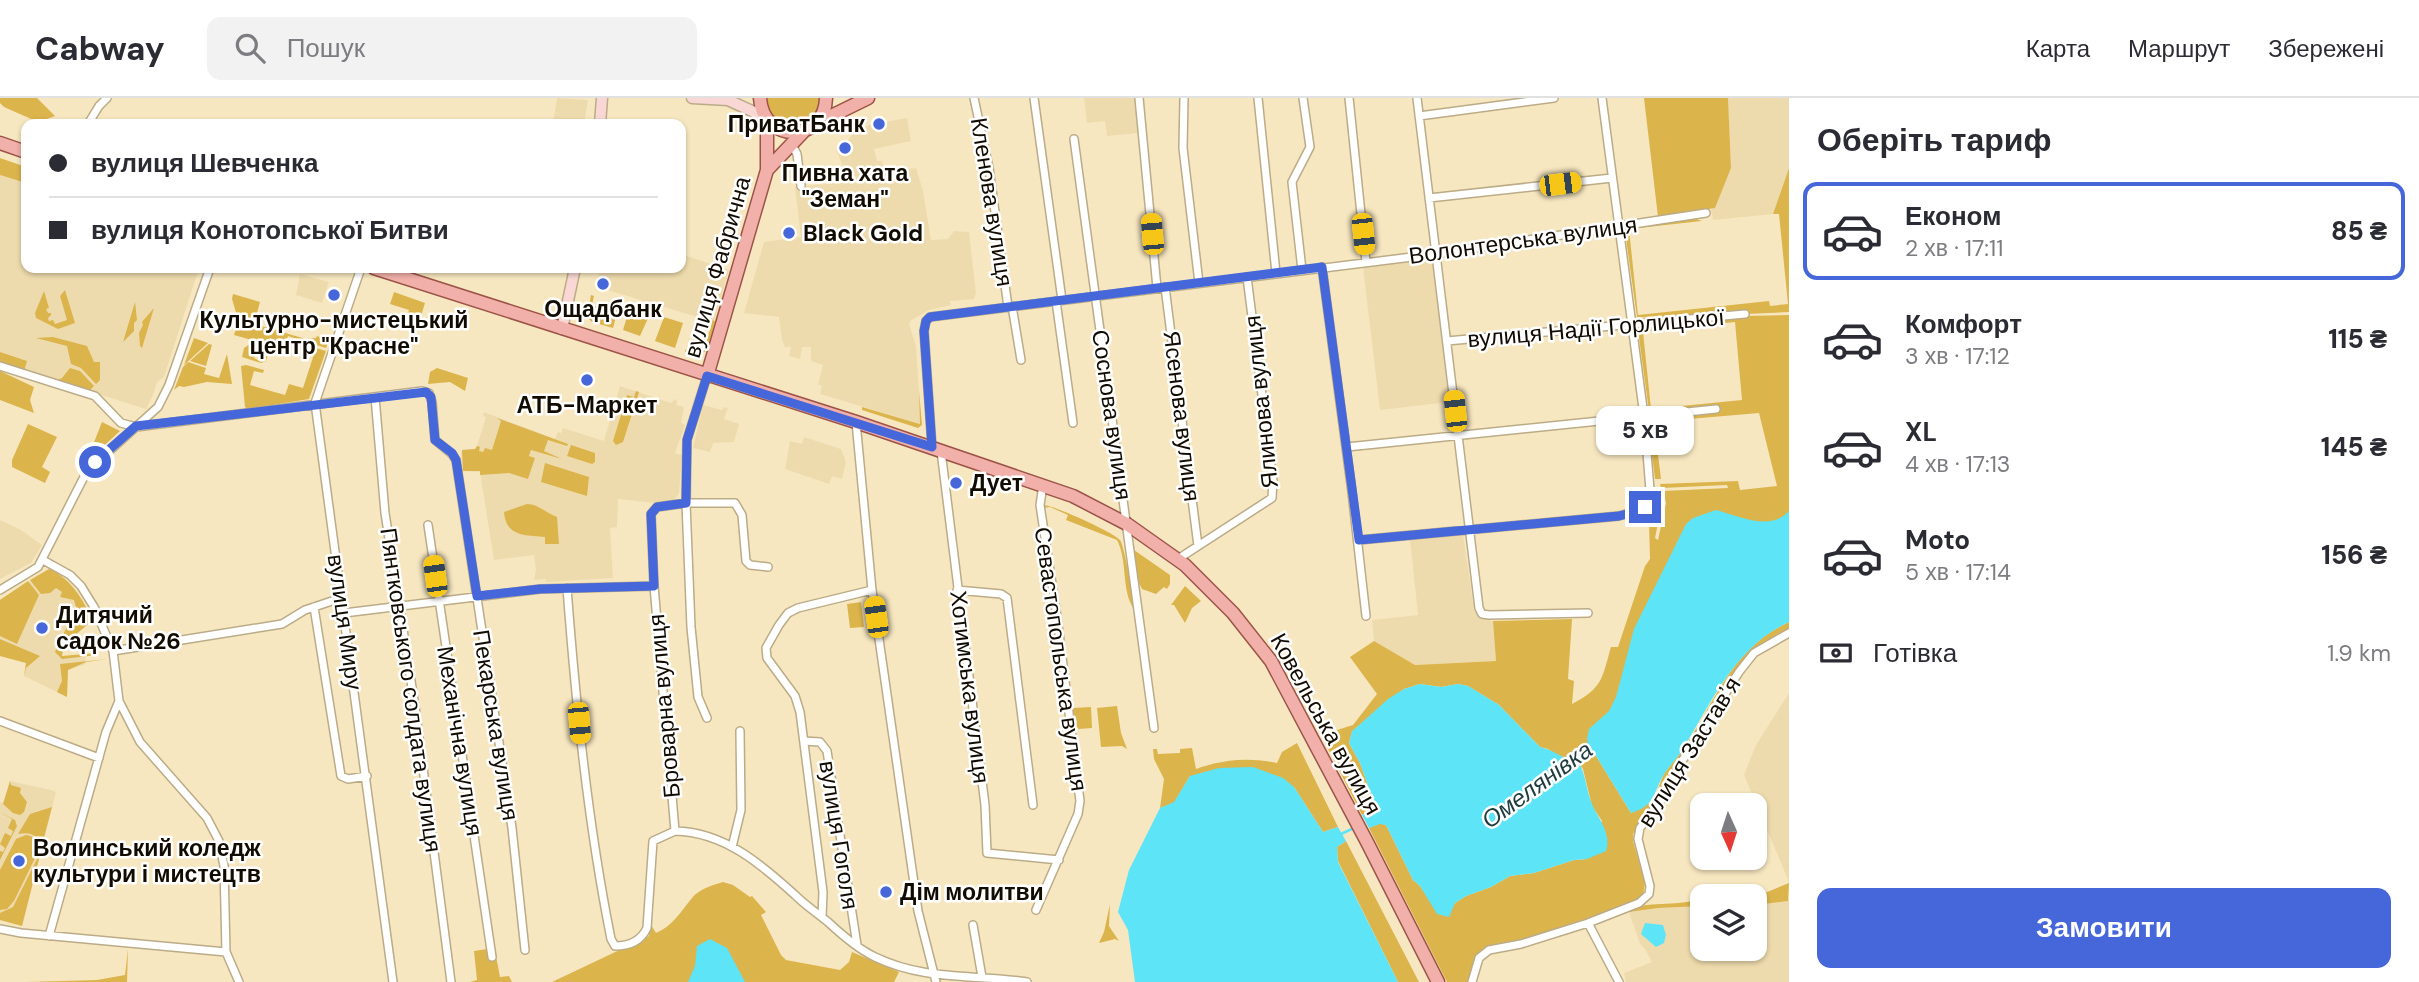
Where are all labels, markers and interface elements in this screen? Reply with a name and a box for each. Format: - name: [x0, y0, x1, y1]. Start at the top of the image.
- search box: [207, 17, 697, 80]
- text: Cabway: [35, 27, 165, 70]
- icon: search: [231, 29, 269, 67]
- text: Пошук: [287, 31, 365, 65]
- text: Карта: [2026, 33, 2090, 64]
- text: Маршрут: [2128, 33, 2230, 64]
- text: Збережені: [2268, 33, 2384, 64]
- place label: ПриватБанк: [728, 109, 865, 139]
- street label: Кленова вулиця: [964, 115, 1020, 289]
- marker: ПриватБанк: [871, 116, 887, 132]
- text: Оберіть тариф: [1817, 119, 2051, 161]
- marker: Пивна хата "Земан": [837, 140, 853, 156]
- text: вулиця Шевченка: [91, 146, 319, 180]
- place label: Пивна хата "Земан": [782, 158, 908, 214]
- car: [1538, 171, 1583, 197]
- street label: вулиця Фабрична: [677, 173, 757, 361]
- text: Економ: [1905, 199, 2001, 233]
- icon: car: [1821, 200, 1884, 263]
- street label: Волонтерська вулиця: [1407, 209, 1639, 271]
- car: [1140, 212, 1165, 256]
- car: [1351, 212, 1376, 256]
- text: вулиця Конотопської Битви: [91, 213, 449, 247]
- text: 85 ₴: [2331, 214, 2387, 248]
- place label: Black Gold: [803, 218, 923, 248]
- marker: Black Gold: [781, 225, 797, 241]
- text: 2 хв · 17:11: [1905, 233, 2003, 263]
- marker: Ощадбанк: [595, 276, 611, 292]
- marker: Культурно-мистецький центр "Красне": [326, 287, 342, 303]
- place label: Ощадбанк: [544, 294, 662, 324]
- street label: вулиця Надії Горлицької: [1466, 302, 1726, 354]
- place label: Культурно-мистецький центр "Красне": [200, 305, 468, 361]
- text: Комфорт: [1905, 307, 2022, 341]
- icon: car: [1821, 308, 1884, 371]
- street label: Ялинова вулиця: [1237, 314, 1285, 490]
- text: 115 ₴: [2328, 322, 2387, 356]
- street label: Соснова вулиця: [1085, 328, 1139, 502]
- street label: Ясенова вулиця: [1157, 329, 1207, 503]
- text: 3 хв · 17:12: [1905, 341, 2010, 371]
- marker: АТБ-Маркет: [579, 372, 595, 388]
- car: [1443, 389, 1468, 433]
- place label: АТБ-Маркет: [517, 390, 657, 420]
- callout: 5 хв: [1596, 406, 1694, 454]
- text: 5 хв: [1622, 415, 1668, 445]
- text: XL: [1905, 415, 1937, 449]
- icon: car: [1821, 416, 1884, 479]
- text: 145 ₴: [2321, 430, 2387, 464]
- route start: [79, 446, 111, 478]
- text: 4 хв · 17:13: [1905, 449, 2010, 479]
- place label: Дует: [970, 468, 1023, 498]
- marker: Дует: [948, 475, 964, 491]
- route end: [1629, 491, 1661, 523]
- text: Moto: [1905, 523, 1970, 557]
- icon: car: [1821, 524, 1884, 587]
- street label: Севастопольська вулиця: [1028, 525, 1094, 793]
- street label: Пянтковського солдата вулиця: [373, 526, 449, 854]
- text: 156 ₴: [2321, 538, 2387, 572]
- street label: вулиця Миру: [321, 552, 369, 692]
- car: [422, 554, 449, 598]
- text: 5 хв · 17:14: [1905, 557, 2011, 587]
- street label: Хотимська вулиця: [943, 589, 997, 785]
- car: [863, 595, 890, 639]
- place label: Дитячий садок №26: [56, 600, 181, 656]
- street label: Броварна вулиця: [641, 613, 687, 799]
- marker: Дитячий садок №26: [34, 620, 50, 636]
- street label: Пекарська вулиця: [466, 627, 526, 823]
- street label: Ковельська вулиця: [1264, 628, 1388, 820]
- icon: cash: [1817, 634, 1855, 672]
- text: Готівка: [1873, 636, 1957, 670]
- text: 1.9 km: [2327, 638, 2391, 668]
- street label: Механічна вулиця: [430, 644, 490, 838]
- street label: вулиця Заставʼя: [1631, 671, 1747, 833]
- car: [567, 701, 592, 745]
- water label: Омелянівка: [1475, 734, 1598, 835]
- street label: вулиця Гоголя: [812, 758, 866, 912]
- north arrow: [1690, 793, 1768, 870]
- map controls: [1690, 793, 1767, 961]
- place label: Волинський коледж культури і мистецтв: [33, 833, 261, 889]
- marker: Волинський коледж культури і мистецтв: [11, 853, 27, 869]
- place label: Дім молитви: [900, 877, 1044, 907]
- marker: Дім молитви: [878, 884, 894, 900]
- button: layers: [1690, 884, 1767, 961]
- button: Замовити: [1817, 888, 2391, 968]

